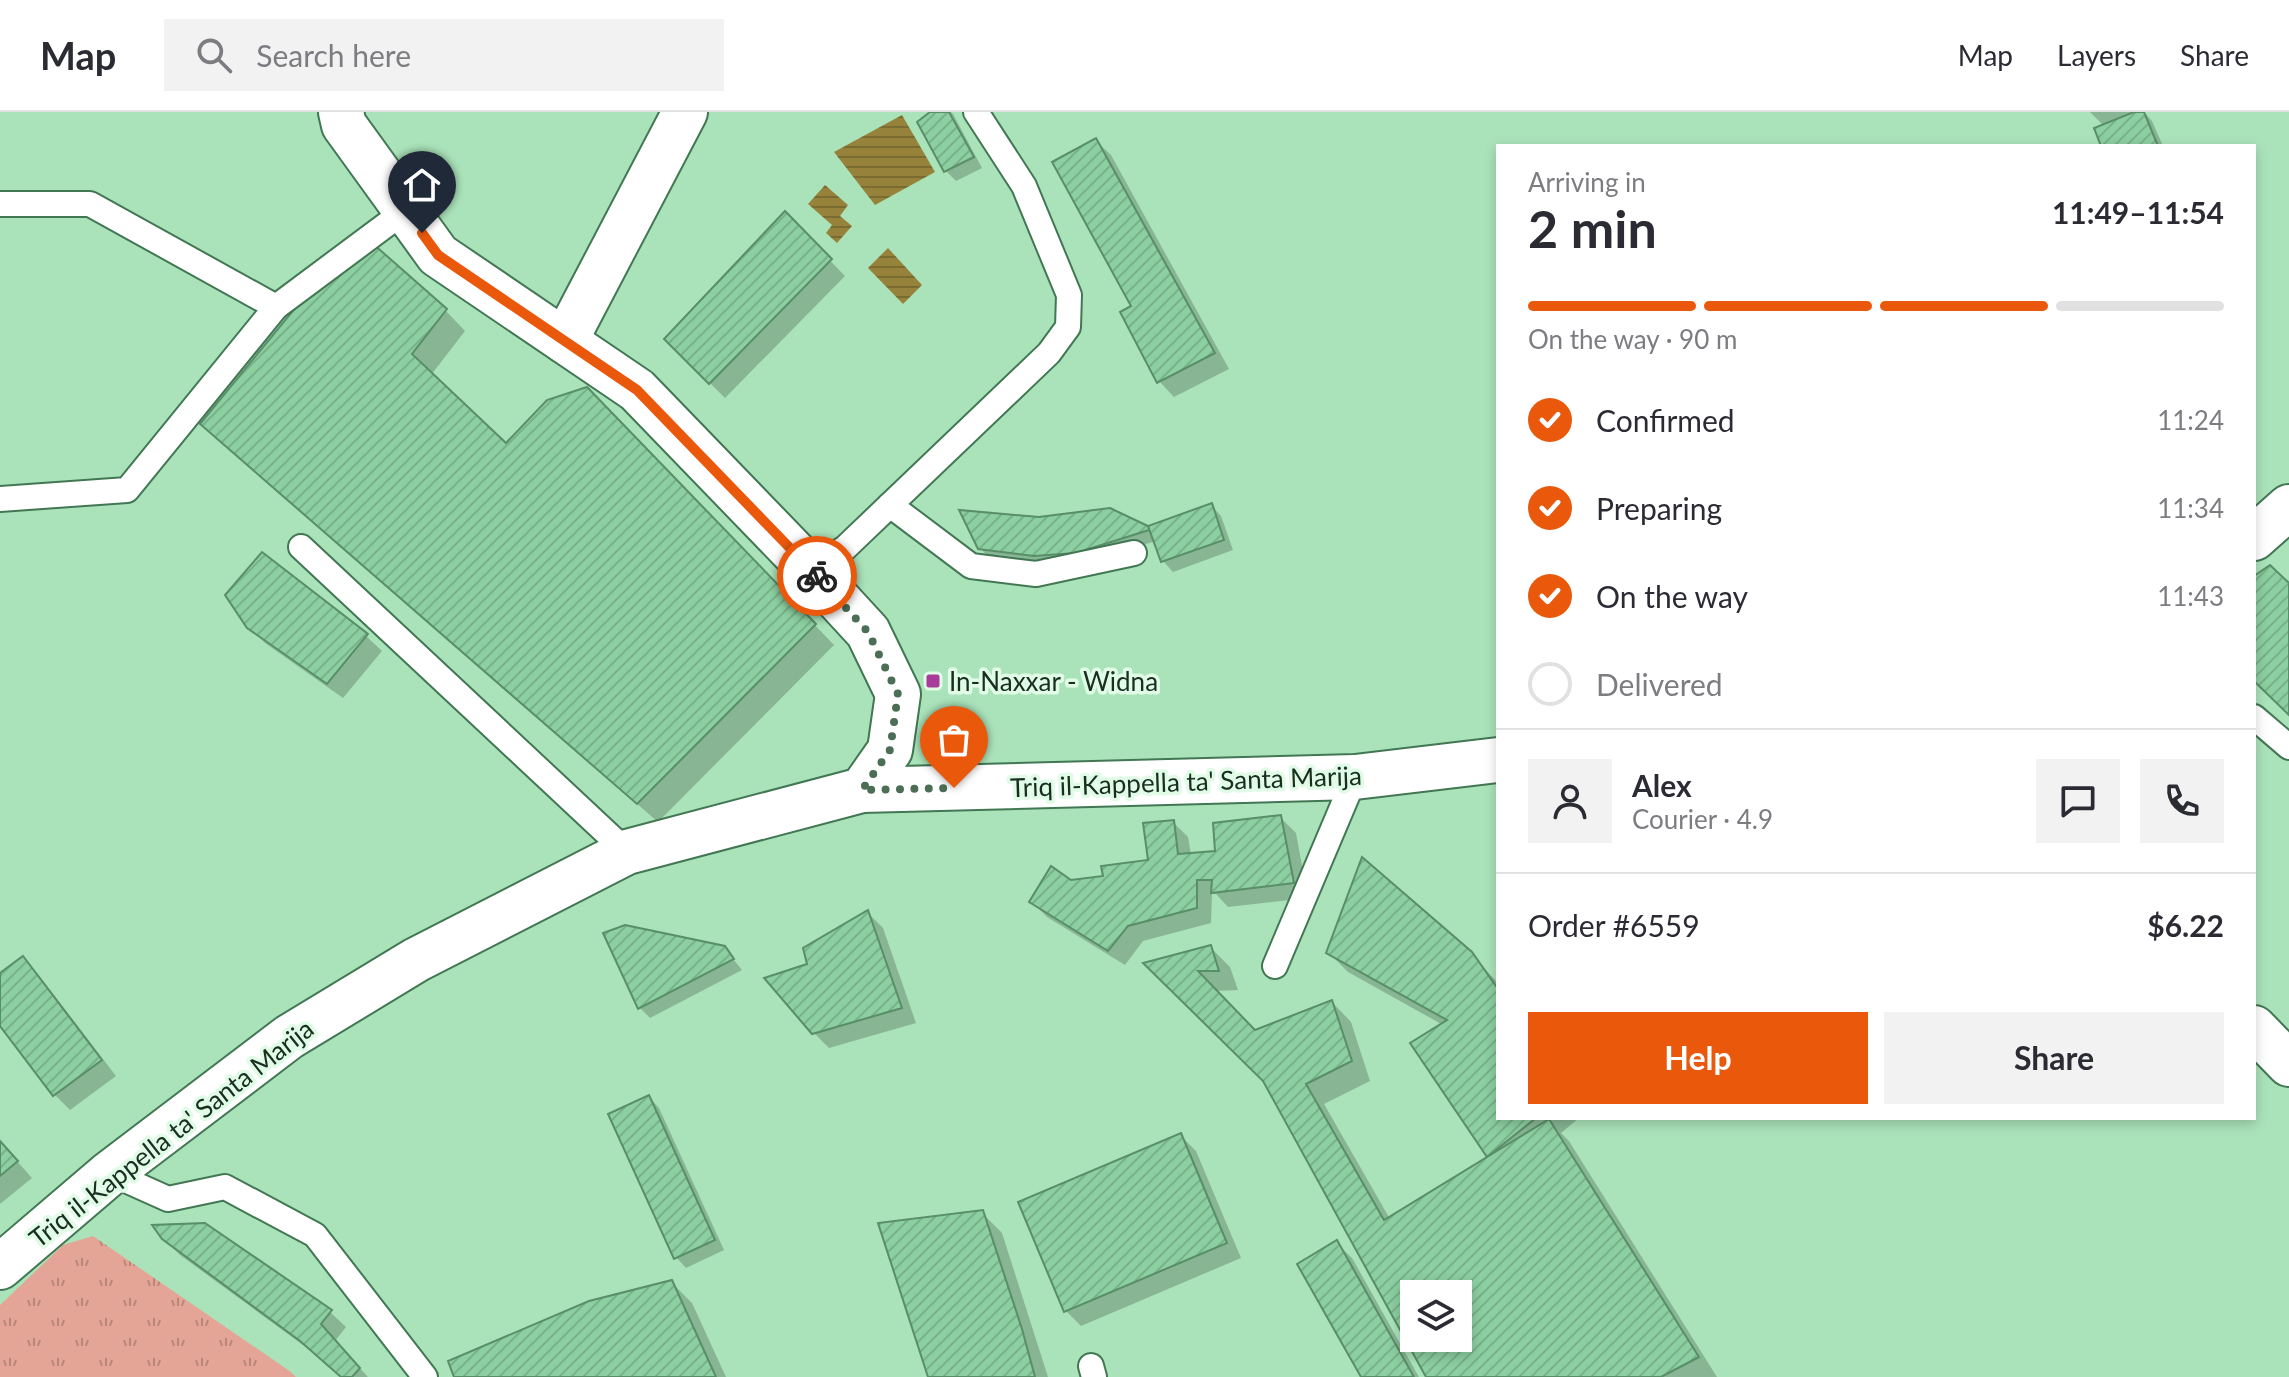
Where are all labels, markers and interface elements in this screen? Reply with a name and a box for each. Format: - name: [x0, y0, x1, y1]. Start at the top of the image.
- search box: [164, 19, 724, 91]
- text: Map: [40, 32, 116, 78]
- icon: search: [192, 33, 236, 77]
- text: Search here: [256, 37, 411, 73]
- text: Map: [1958, 38, 2013, 72]
- text: Layers: [2057, 38, 2136, 72]
- text: Share: [2180, 38, 2249, 72]
- pin: [388, 151, 456, 233]
- icon: home: [400, 163, 444, 207]
- text: Arriving in: [1528, 166, 1646, 198]
- text: 11:49–11:54: [2052, 194, 2224, 230]
- text: 2 min: [1528, 197, 1657, 259]
- text: On the way · 90 m: [1528, 323, 1737, 355]
- icon: check: [1528, 398, 1572, 442]
- text: Confirmed: [1596, 402, 1735, 438]
- text: 11:24: [2157, 404, 2224, 436]
- icon: check: [1528, 486, 1572, 530]
- text: Preparing: [1596, 490, 1722, 526]
- text: 11:34: [2157, 492, 2224, 524]
- courier: [777, 536, 857, 616]
- icon: bike: [795, 554, 839, 598]
- icon: check: [1528, 574, 1572, 618]
- text: On the way: [1596, 578, 1748, 614]
- text: 11:43: [2157, 580, 2224, 612]
- place label: In-Naxxar - Widna: [949, 665, 1158, 697]
- text: Delivered: [1596, 666, 1723, 702]
- marker: In-Naxxar - Widna: [924, 672, 942, 690]
- pin: [920, 706, 988, 788]
- icon: bag: [932, 718, 976, 762]
- street label: Triq il-Kappella ta' Santa Marija: [1010, 759, 1362, 803]
- button: person: [1528, 759, 1612, 843]
- button: chat: [2036, 759, 2120, 843]
- button: phone: [2140, 759, 2224, 843]
- text: Alex: [1632, 767, 1692, 803]
- text: Courier · 4.9: [1632, 803, 1773, 835]
- text: Order #6559: [1528, 907, 1700, 943]
- text: $6.22: [2147, 907, 2224, 943]
- street label: Triq il-Kappella ta' Santa Marija: [23, 1012, 319, 1254]
- button: Help: [1528, 1012, 1868, 1104]
- button: Share: [1884, 1012, 2224, 1104]
- map controls: [1400, 1280, 1472, 1352]
- button: layers: [1400, 1280, 1472, 1352]

